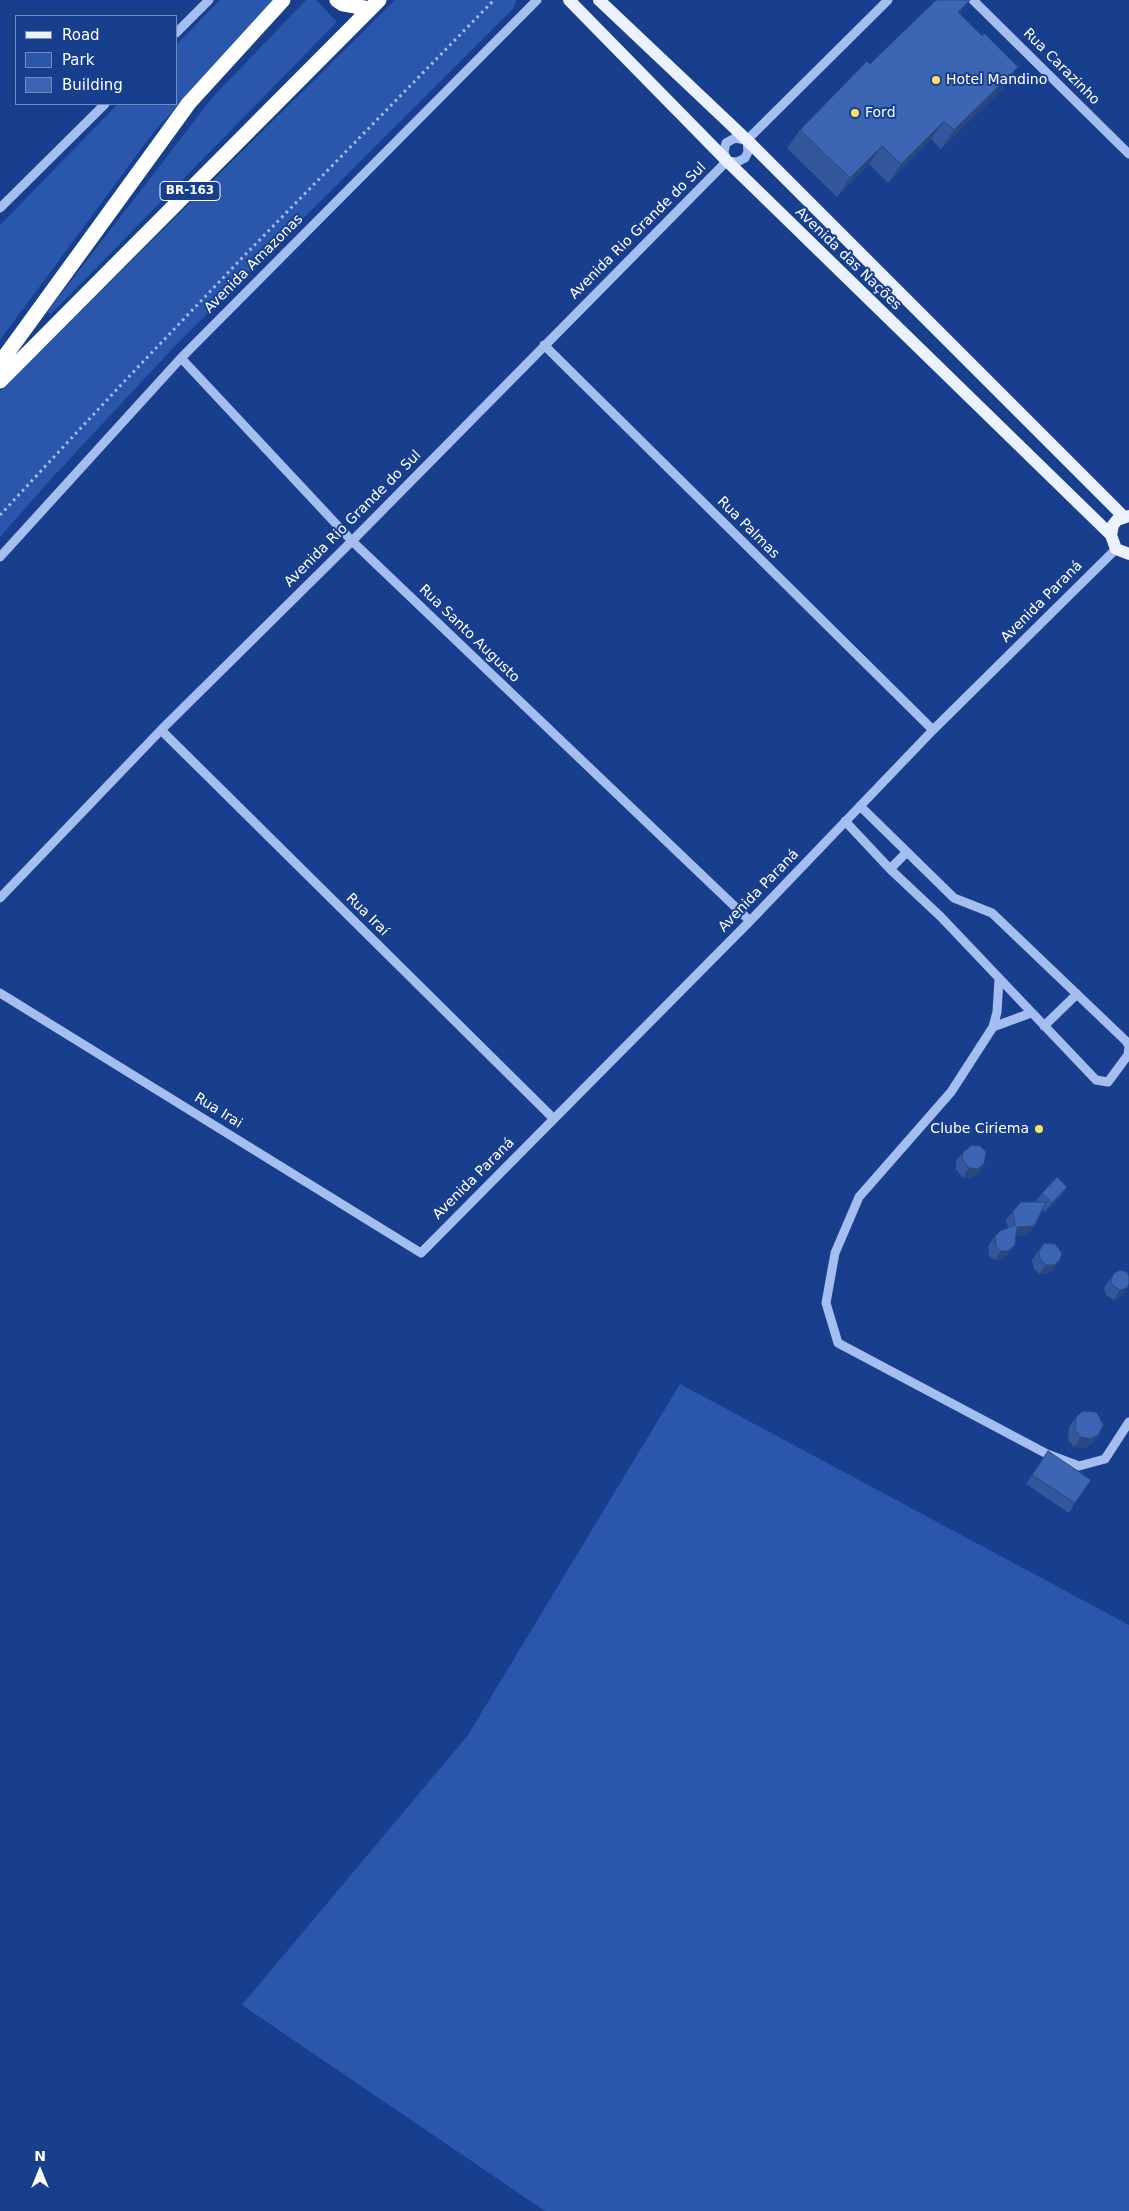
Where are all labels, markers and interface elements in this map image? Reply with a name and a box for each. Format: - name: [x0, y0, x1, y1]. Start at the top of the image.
- legend: [15, 15, 178, 105]
- street label: Rua Carazinho: [1019, 25, 1103, 109]
- text: Road: [62, 26, 100, 44]
- text: Park: [62, 51, 94, 69]
- place label: Hotel Mandino: [946, 72, 1047, 88]
- marker: Hotel Mandino: [930, 74, 942, 86]
- text: Building: [62, 76, 123, 94]
- place label: Ford: [865, 105, 896, 121]
- marker: Ford: [849, 107, 861, 119]
- street label: Avenida Rio Grande do Sul: [566, 159, 710, 303]
- road number: BR-163: [160, 182, 220, 200]
- street label: Avenida das Nações: [792, 204, 904, 314]
- street label: Avenida Amazonas: [201, 211, 307, 317]
- street label: Avenida Rio Grande do Sul: [281, 447, 425, 591]
- street label: Rua Palmas: [713, 493, 783, 563]
- street label: Avenida Paraná: [998, 558, 1086, 646]
- street label: Rua Santo Augusto: [415, 582, 523, 686]
- street label: Avenida Paraná: [715, 846, 803, 936]
- street label: Rua Iraí: [342, 890, 392, 940]
- street label: Rua Irai: [191, 1090, 245, 1132]
- place label: Clube Ciriema: [930, 1121, 1029, 1137]
- marker: Clube Ciriema: [1033, 1123, 1045, 1135]
- street label: Avenida Paraná: [430, 1135, 518, 1223]
- north arrow: [15, 2146, 65, 2196]
- text: N: [34, 2148, 46, 2164]

